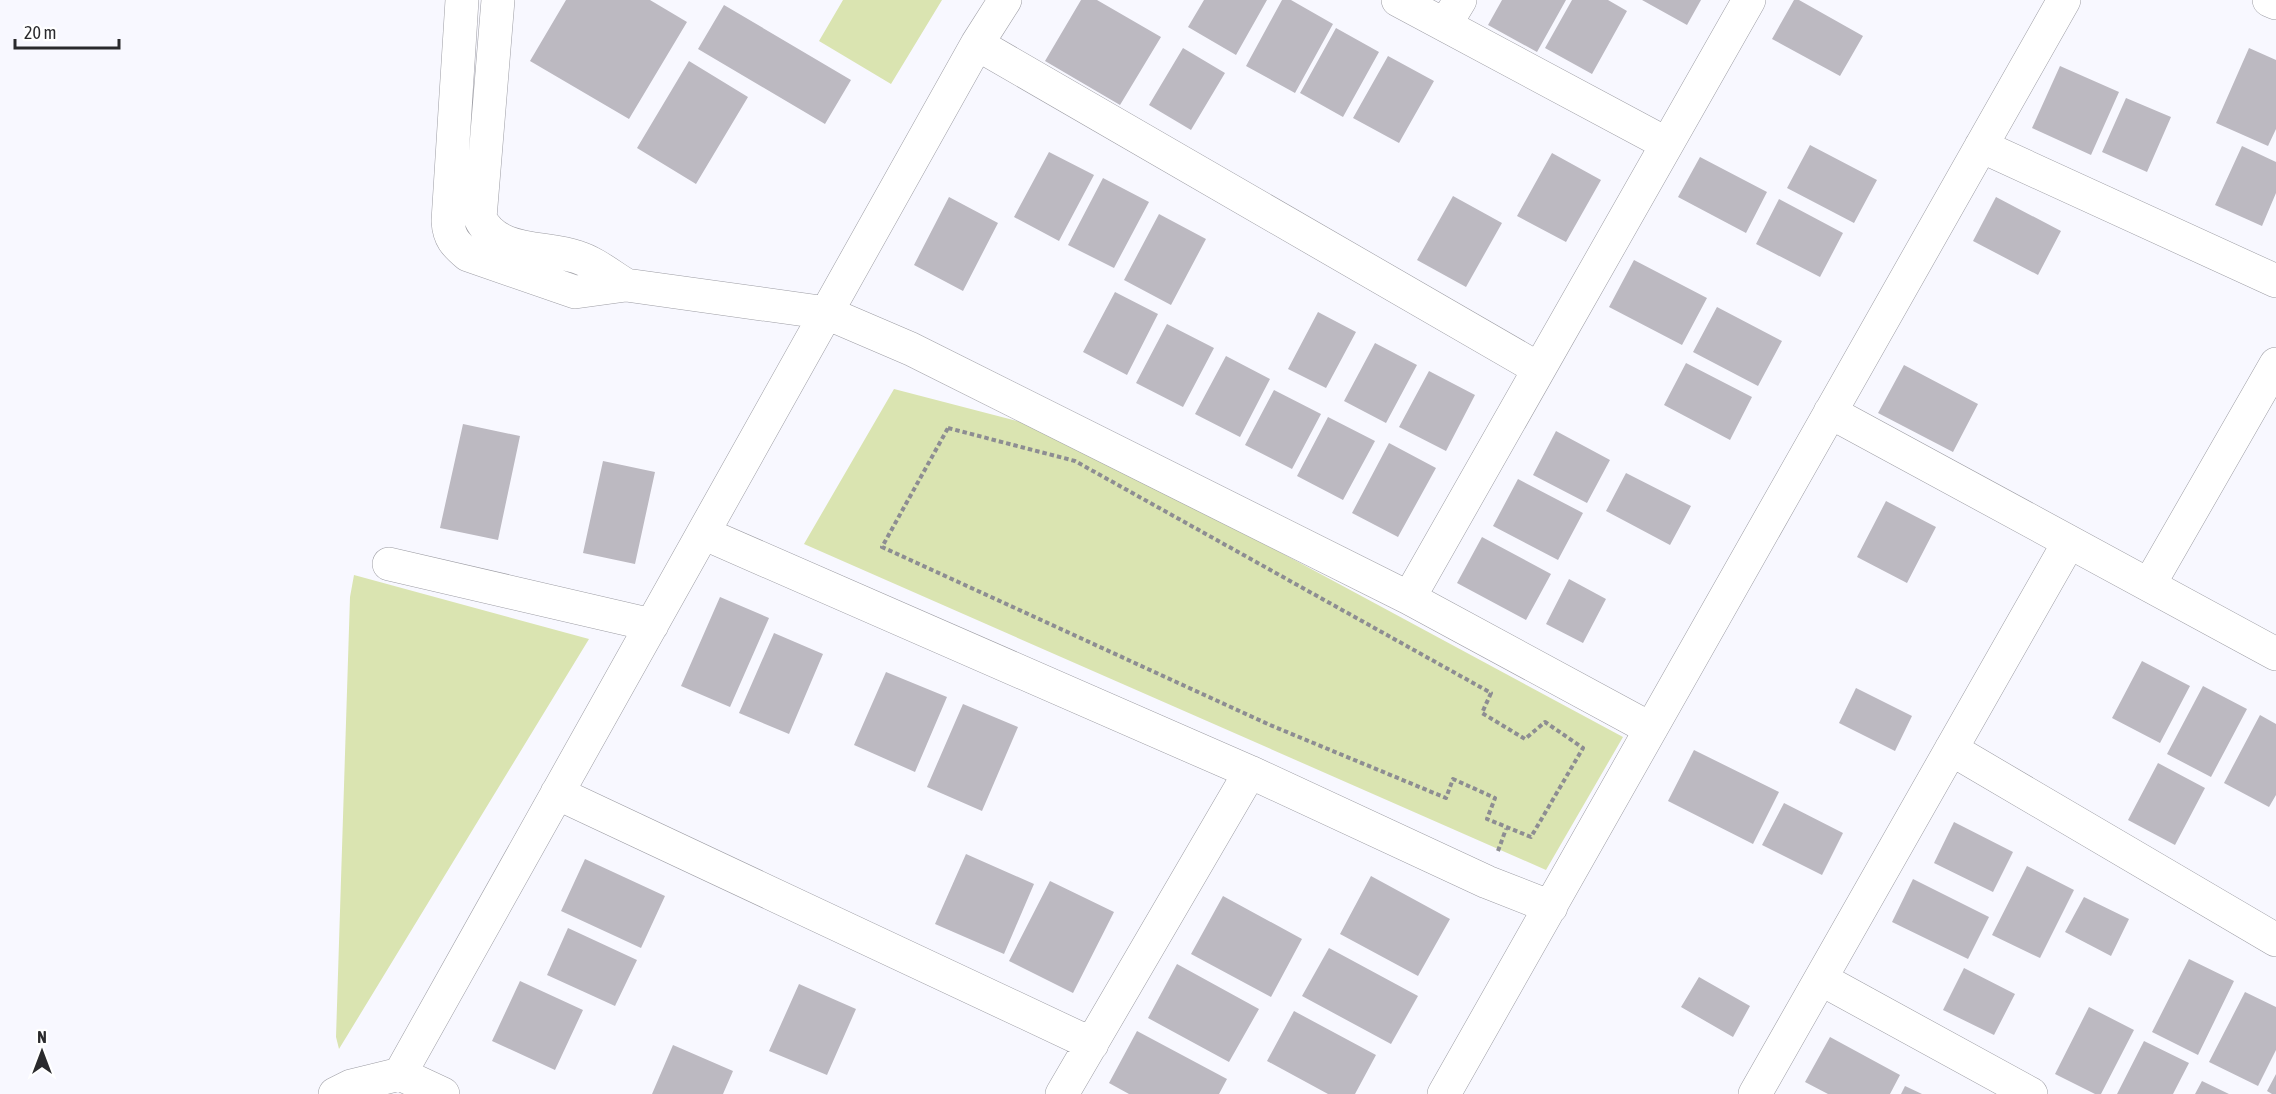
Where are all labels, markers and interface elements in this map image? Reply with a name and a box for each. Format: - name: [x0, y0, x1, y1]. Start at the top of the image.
- scale bar: [15, 12, 118, 50]
- text: 20 m: [24, 22, 56, 43]
- north arrow: [12, 1022, 72, 1082]
- text: N: [37, 1028, 47, 1046]

